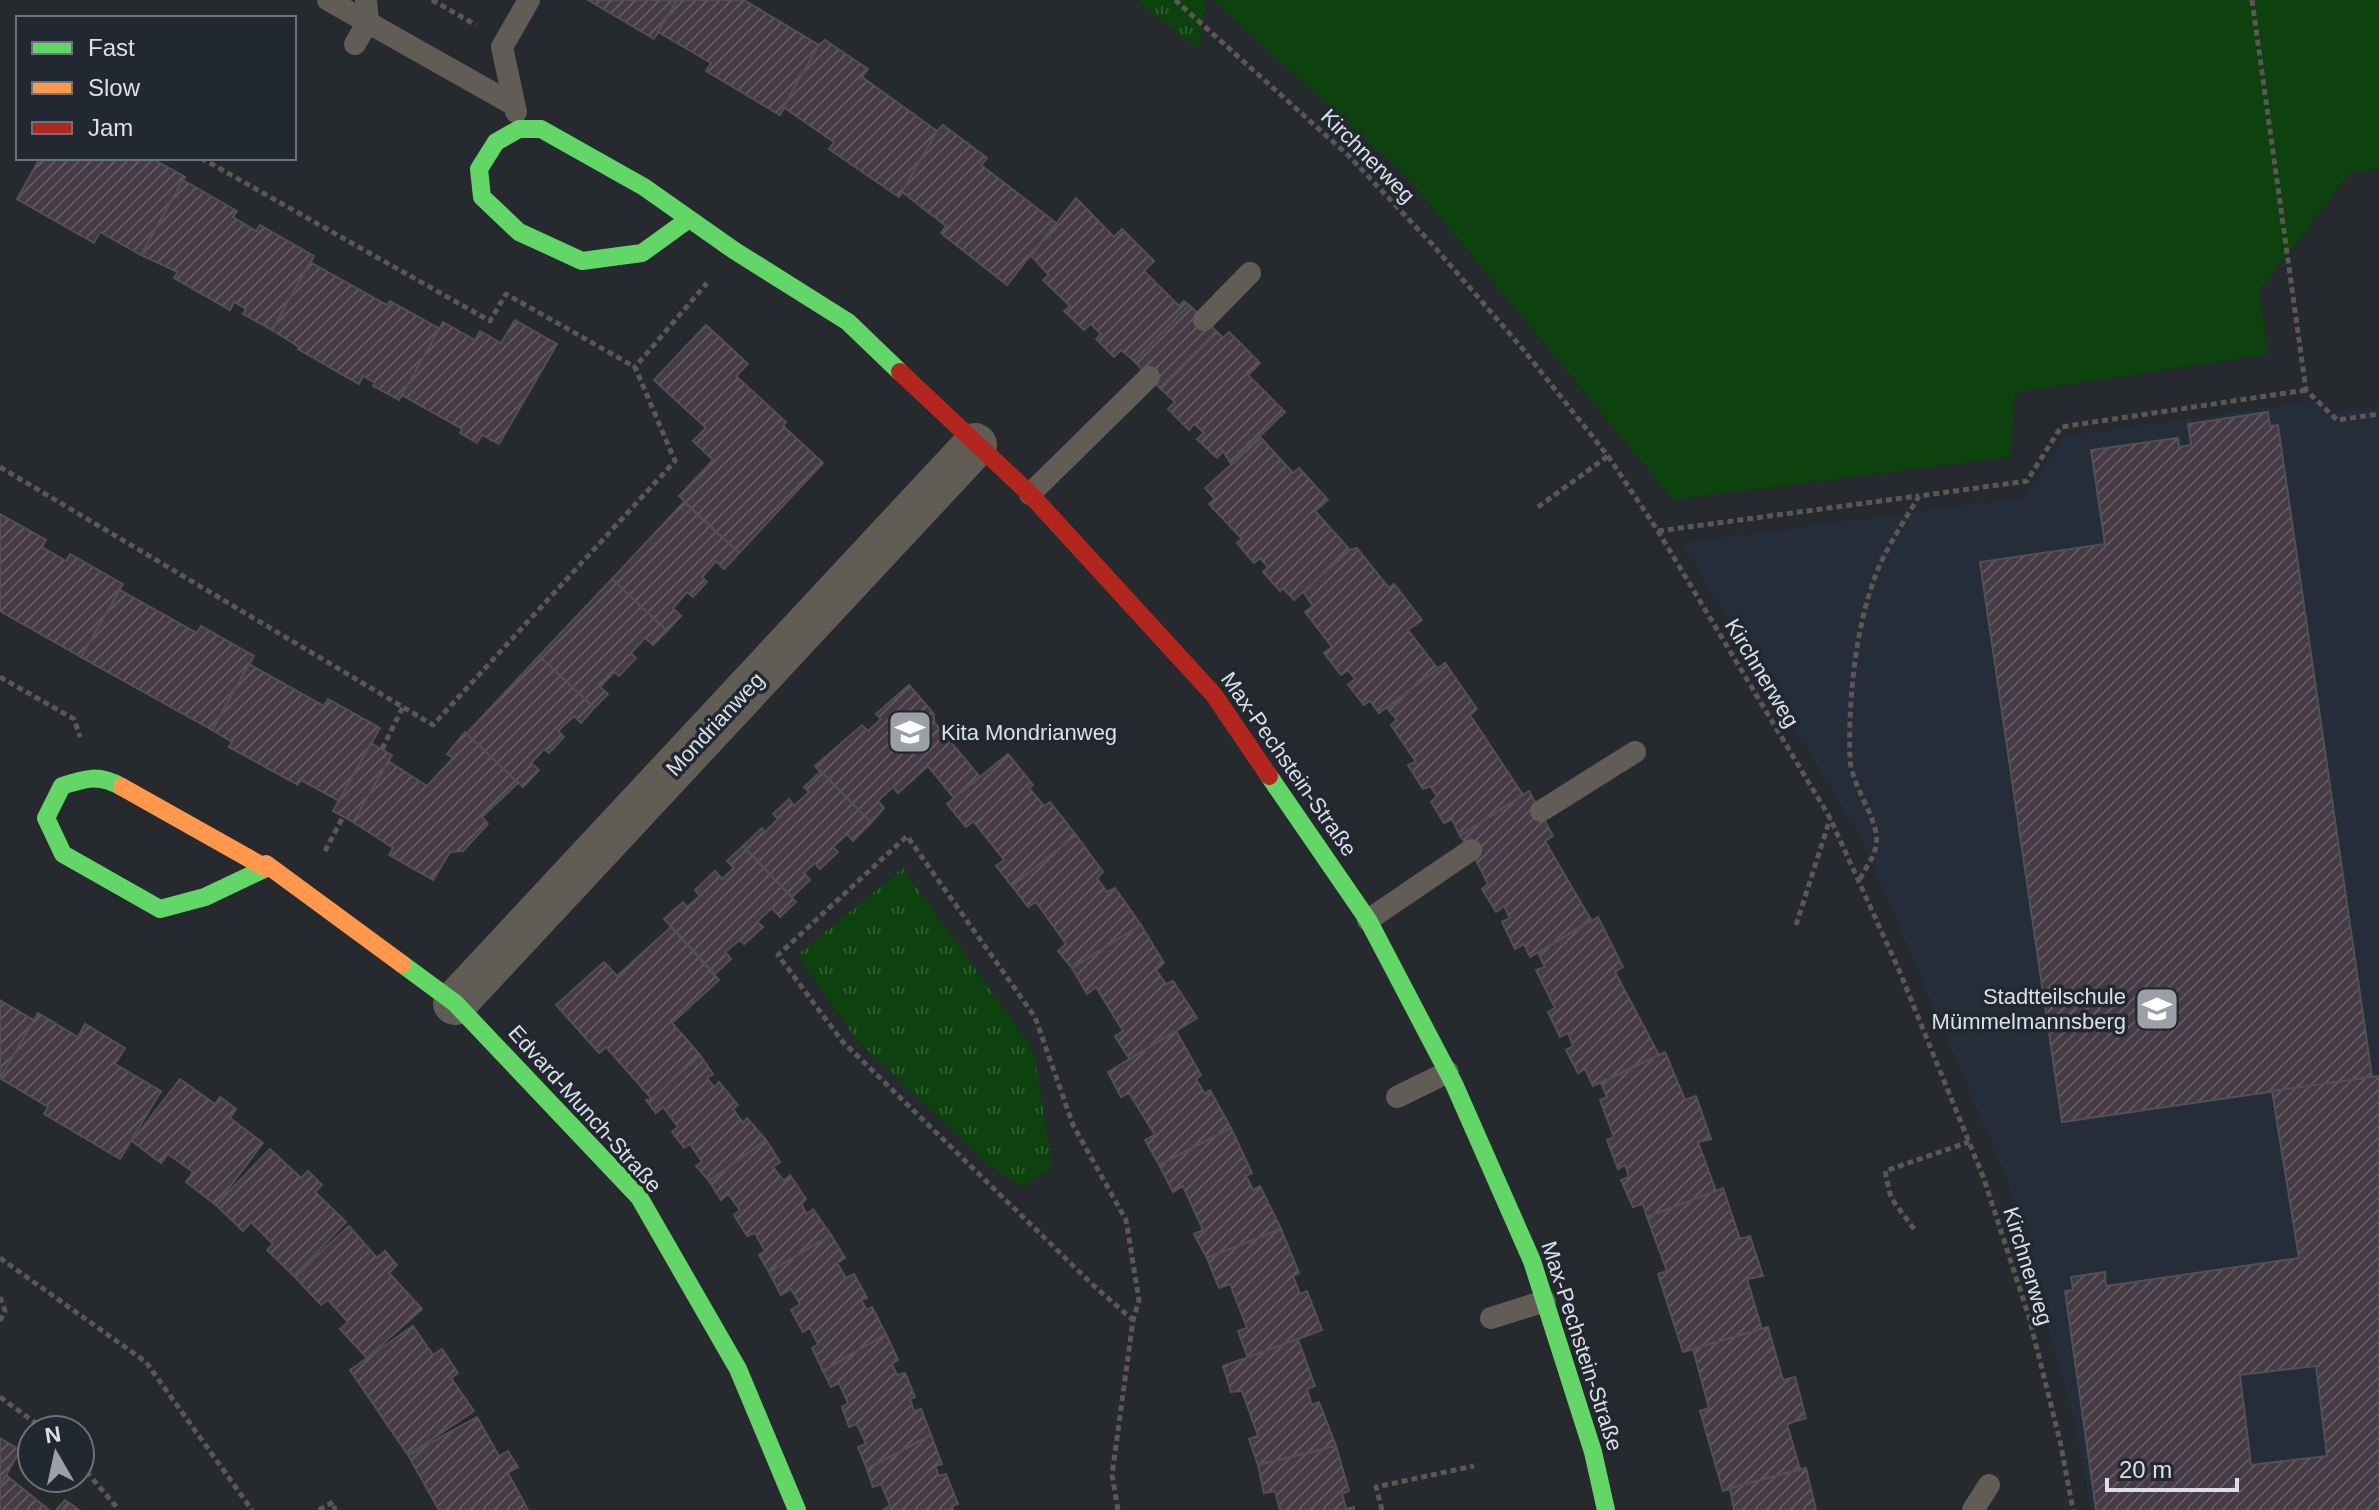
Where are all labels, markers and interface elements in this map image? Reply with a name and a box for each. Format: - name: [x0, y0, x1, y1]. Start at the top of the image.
- legend: [16, 16, 296, 160]
- text: Fast: [88, 34, 135, 61]
- text: Slow: [88, 74, 141, 101]
- street label: Kirchnerweg: [1316, 104, 1420, 208]
- text: Jam: [88, 114, 133, 141]
- street label: Kirchnerweg: [1720, 614, 1804, 732]
- street label: Mondrianweg: [661, 667, 769, 781]
- street label: Max-Pechstein-Straße: [1216, 667, 1362, 861]
- school or university icon: Kita Mondrianweg: [886, 708, 934, 756]
- place label: Kita Mondrianweg: [941, 720, 1117, 745]
- place label: Stadtteilschule Mümmelmannsberg: [1932, 984, 2126, 1034]
- school or university icon: Stadtteilschule Mümmelmannsberg: [2133, 985, 2181, 1033]
- street label: Edvard-Munch-Straße: [503, 1020, 667, 1198]
- street label: Kirchnerweg: [1998, 1204, 2058, 1328]
- street label: Max-Pechstein-Straße: [1536, 1238, 1628, 1454]
- north arrow: [16, 1414, 96, 1494]
- text: N: [43, 1421, 63, 1448]
- scale bar: [2107, 1442, 2237, 1492]
- text: 20 m: [2119, 1456, 2172, 1483]

